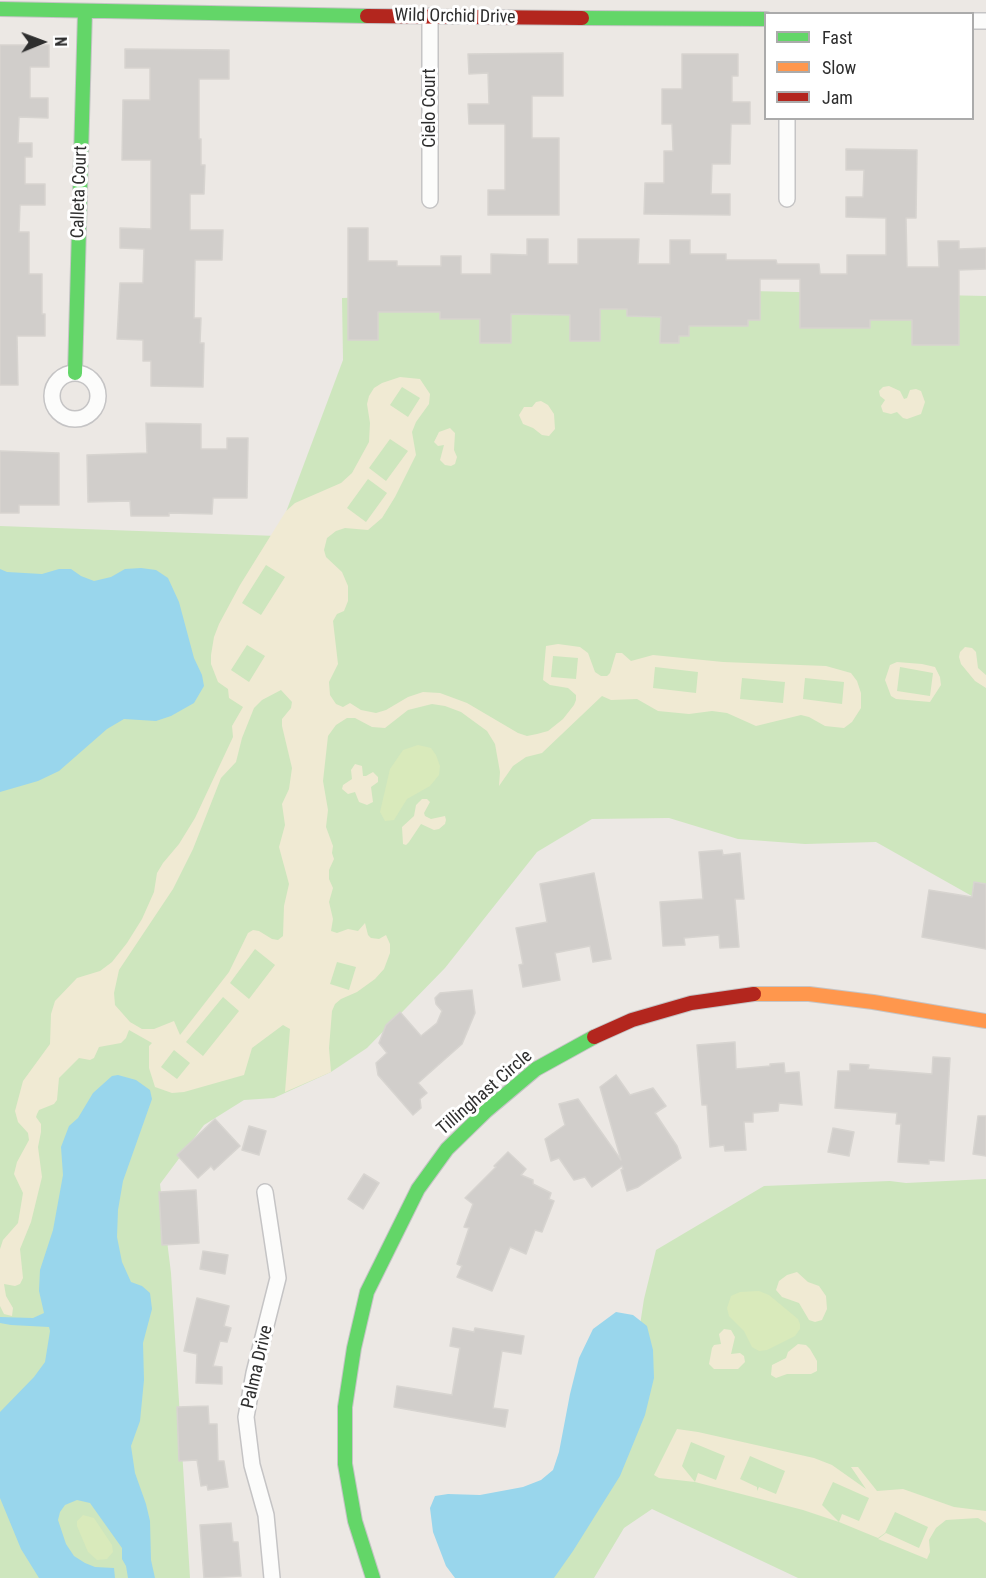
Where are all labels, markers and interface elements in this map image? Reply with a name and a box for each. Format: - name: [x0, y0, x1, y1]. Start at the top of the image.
- street label: Wild Orchid Drive: [394, 5, 516, 29]
- north arrow: [12, 12, 72, 72]
- legend: [764, 12, 974, 120]
- text: Fast: [822, 27, 853, 48]
- text: N: [51, 37, 70, 47]
- text: Slow: [822, 57, 856, 78]
- street label: Cielo Court: [419, 68, 441, 148]
- text: Jam: [822, 87, 853, 108]
- street label: Calleta Court: [68, 145, 92, 239]
- street label: Tillinghast Circle: [433, 1046, 537, 1140]
- street label: Palma Drive: [238, 1323, 278, 1411]

